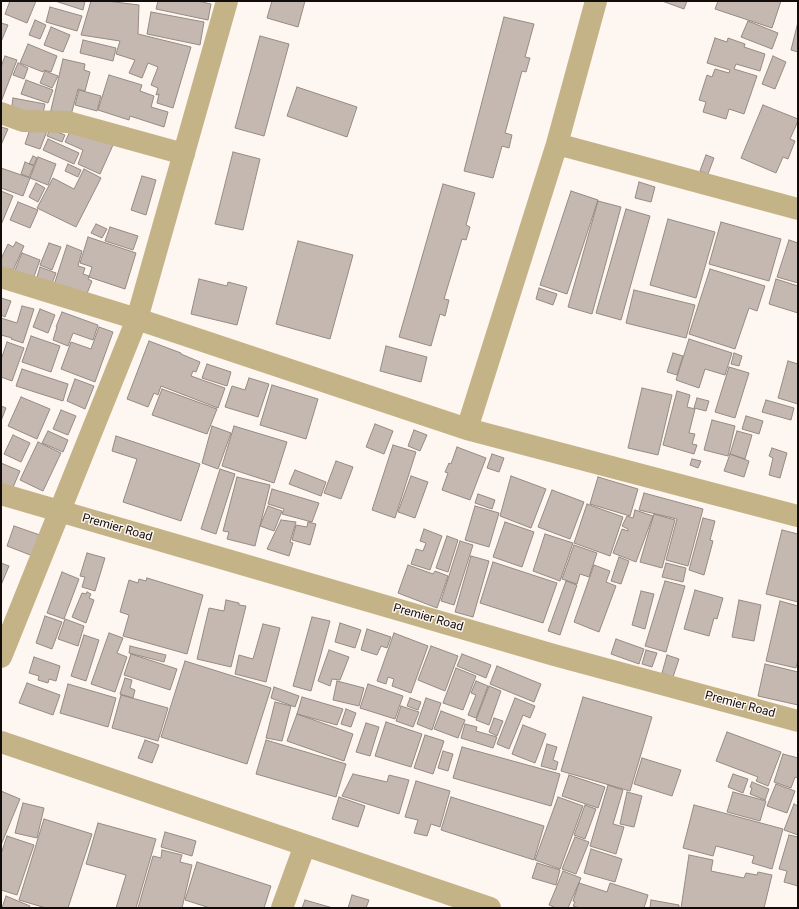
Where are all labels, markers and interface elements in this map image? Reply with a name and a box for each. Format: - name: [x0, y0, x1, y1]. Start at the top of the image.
- street label: Premier Road: [80, 511, 154, 545]
- street label: Premier Road: [391, 601, 465, 635]
- street label: Premier Road: [703, 689, 777, 721]

